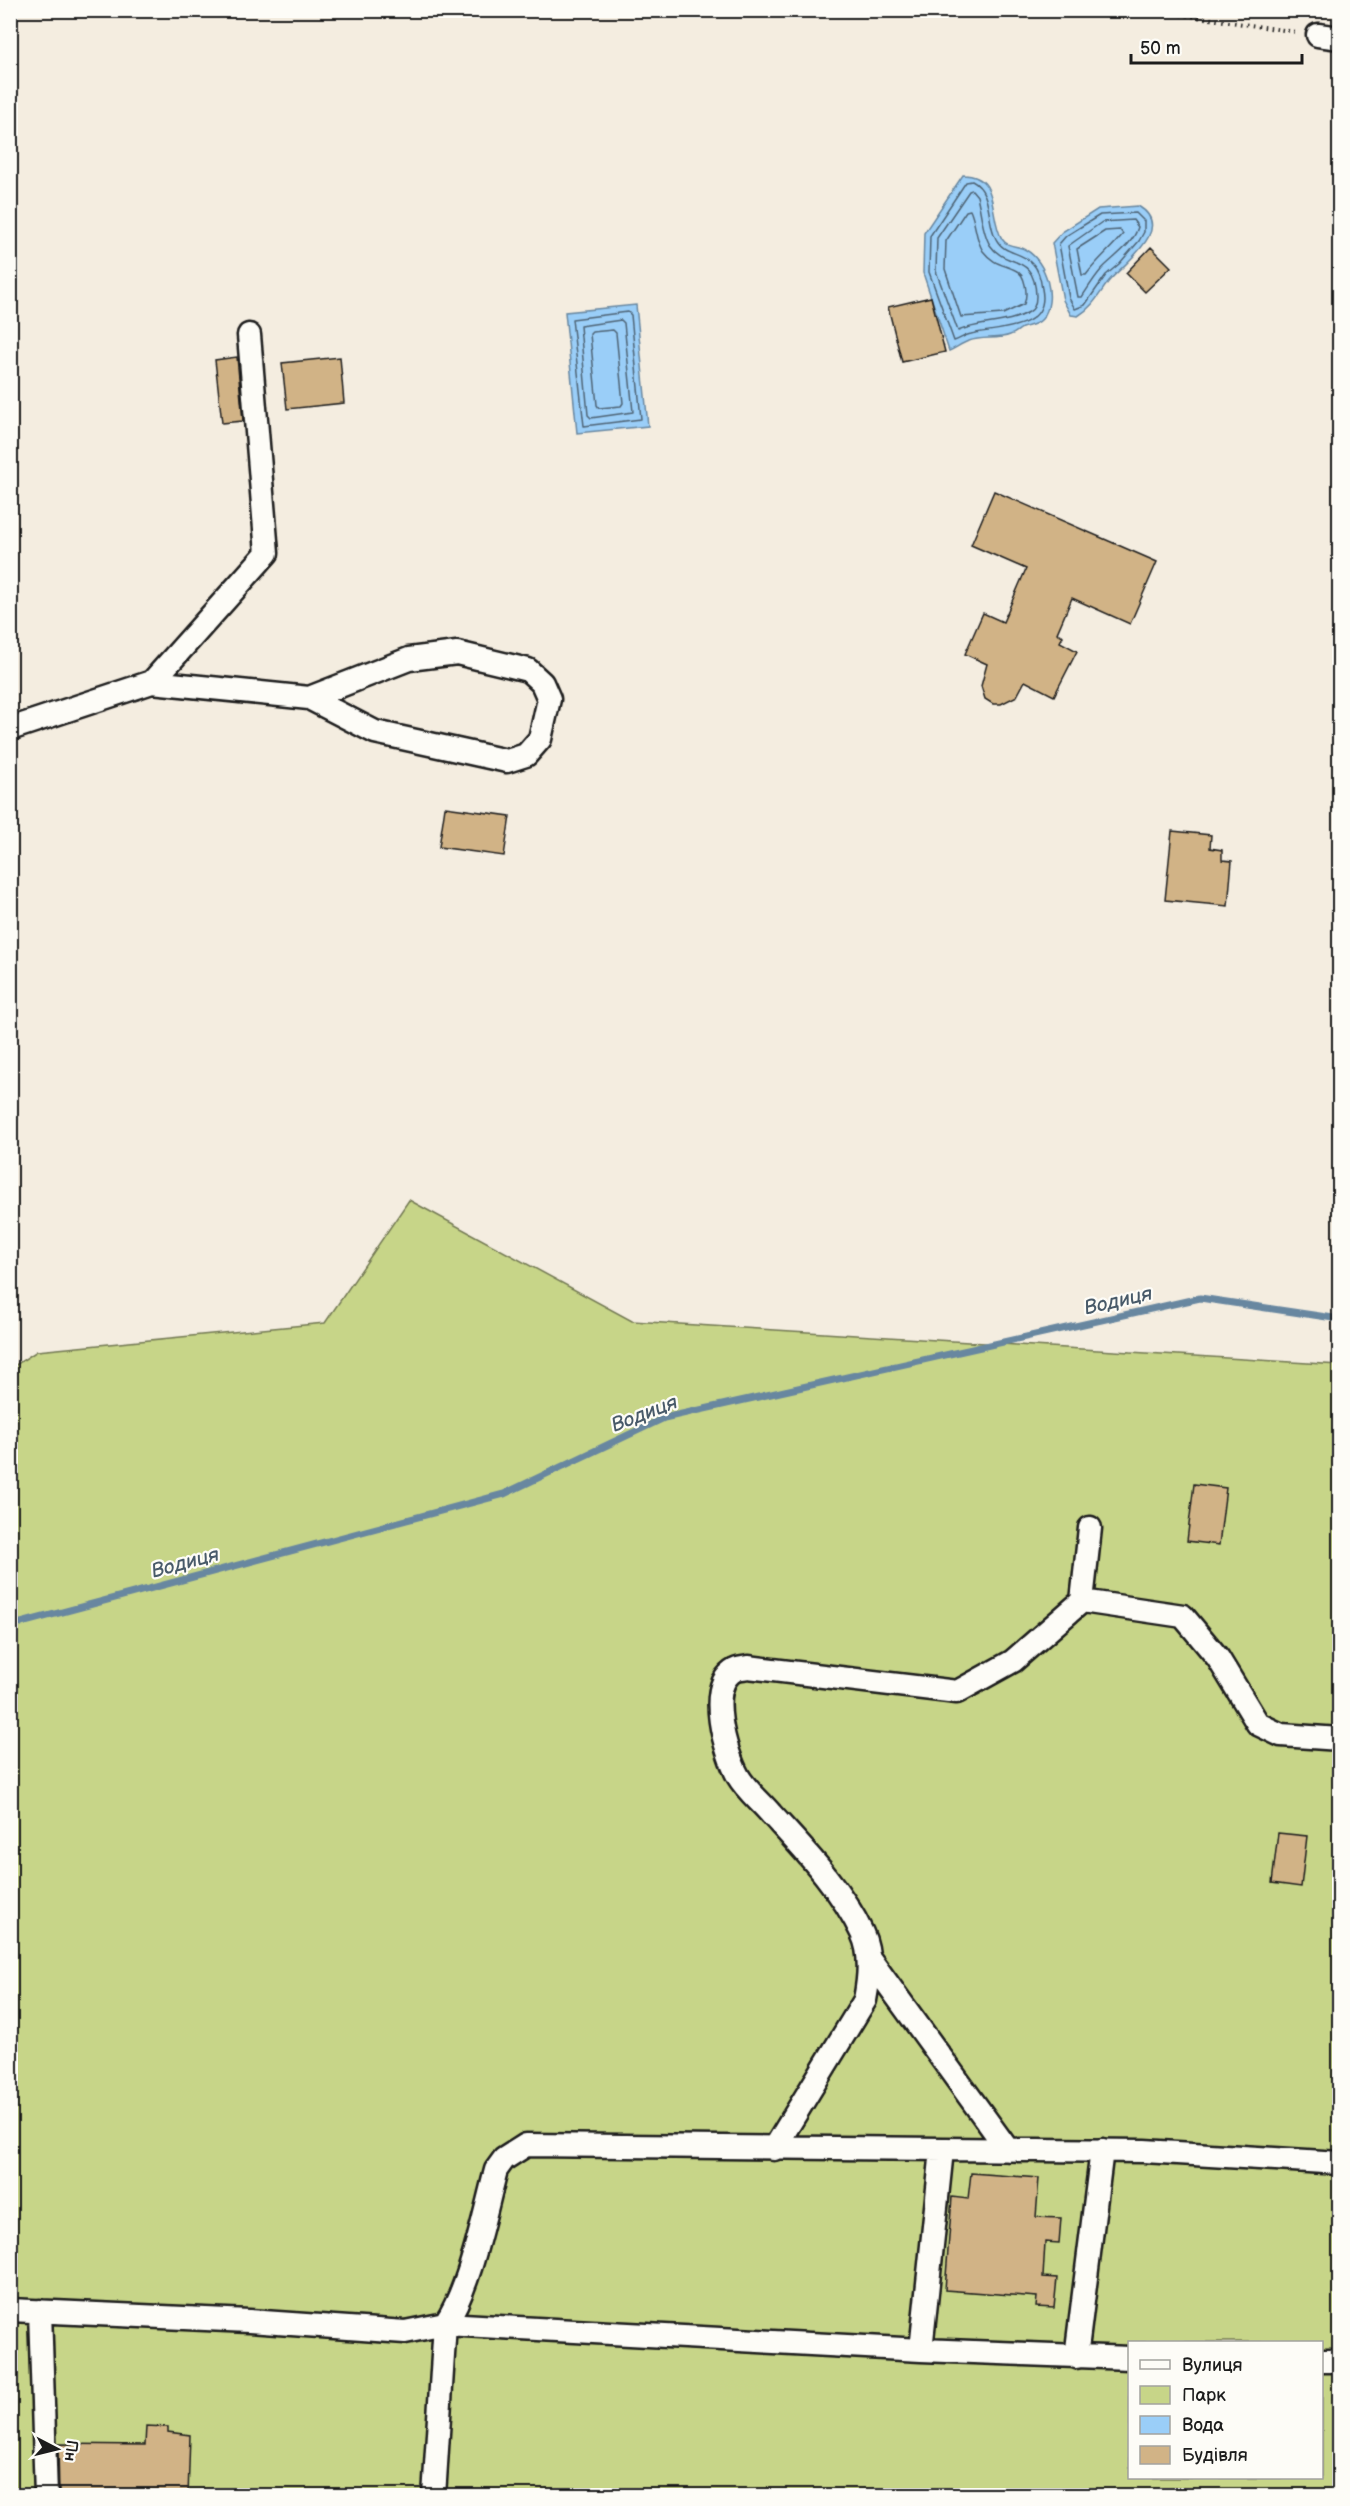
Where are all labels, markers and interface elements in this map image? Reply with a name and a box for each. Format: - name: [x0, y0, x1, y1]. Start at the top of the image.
- scale bar: [1131, 27, 1302, 65]
- text: 50 m: [1140, 38, 1181, 59]
- water label: Водиця: [1082, 1281, 1155, 1320]
- water label: Водиця: [608, 1390, 681, 1438]
- water label: Водиця: [149, 1542, 222, 1584]
- legend: [1128, 2341, 1323, 2479]
- text: Вулиця: [1182, 2355, 1243, 2376]
- text: Парк: [1182, 2385, 1226, 2406]
- text: Вода: [1182, 2415, 1224, 2436]
- north arrow: [27, 2419, 87, 2479]
- text: Пн: [60, 2439, 81, 2462]
- text: Будівля: [1182, 2445, 1248, 2466]

